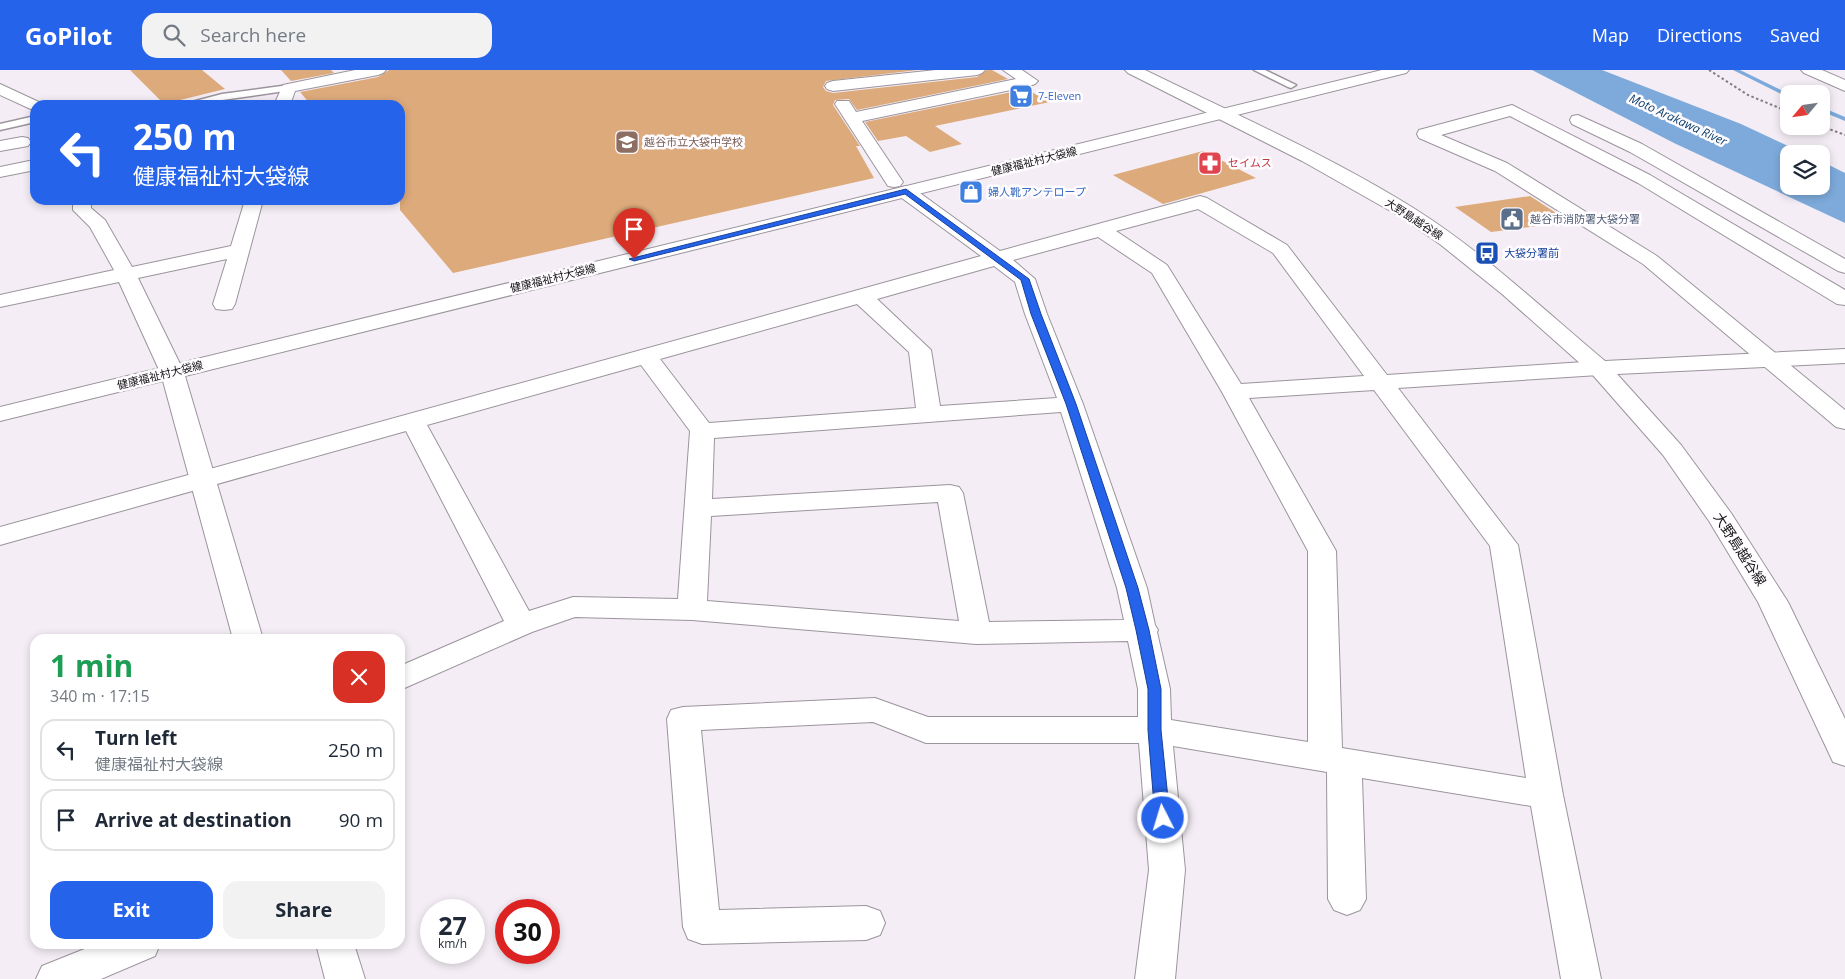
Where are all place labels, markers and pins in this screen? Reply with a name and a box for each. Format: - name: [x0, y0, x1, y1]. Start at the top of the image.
- supermarket icon: 7-Eleven: [1008, 83, 1034, 109]
- place label: 7-Eleven: [1038, 88, 1081, 103]
- school or university icon: 越谷市立大袋中学校: [614, 129, 640, 155]
- place label: 越谷市立大袋中学校: [644, 134, 743, 149]
- pharmacy icon: セイムス: [1197, 150, 1223, 176]
- place label: セイムス: [1228, 155, 1272, 170]
- shop icon: 婦人靴アンテロープ: [958, 179, 984, 205]
- place label: 婦人靴アンテロープ: [988, 184, 1086, 199]
- public building icon: 越谷市消防署大袋分署: [1499, 206, 1525, 232]
- pin: [613, 208, 655, 259]
- place label: 越谷市消防署大袋分署: [1530, 211, 1640, 226]
- bus stop icon: 大袋分署前: [1474, 240, 1500, 266]
- place label: 大袋分署前: [1504, 245, 1559, 260]

